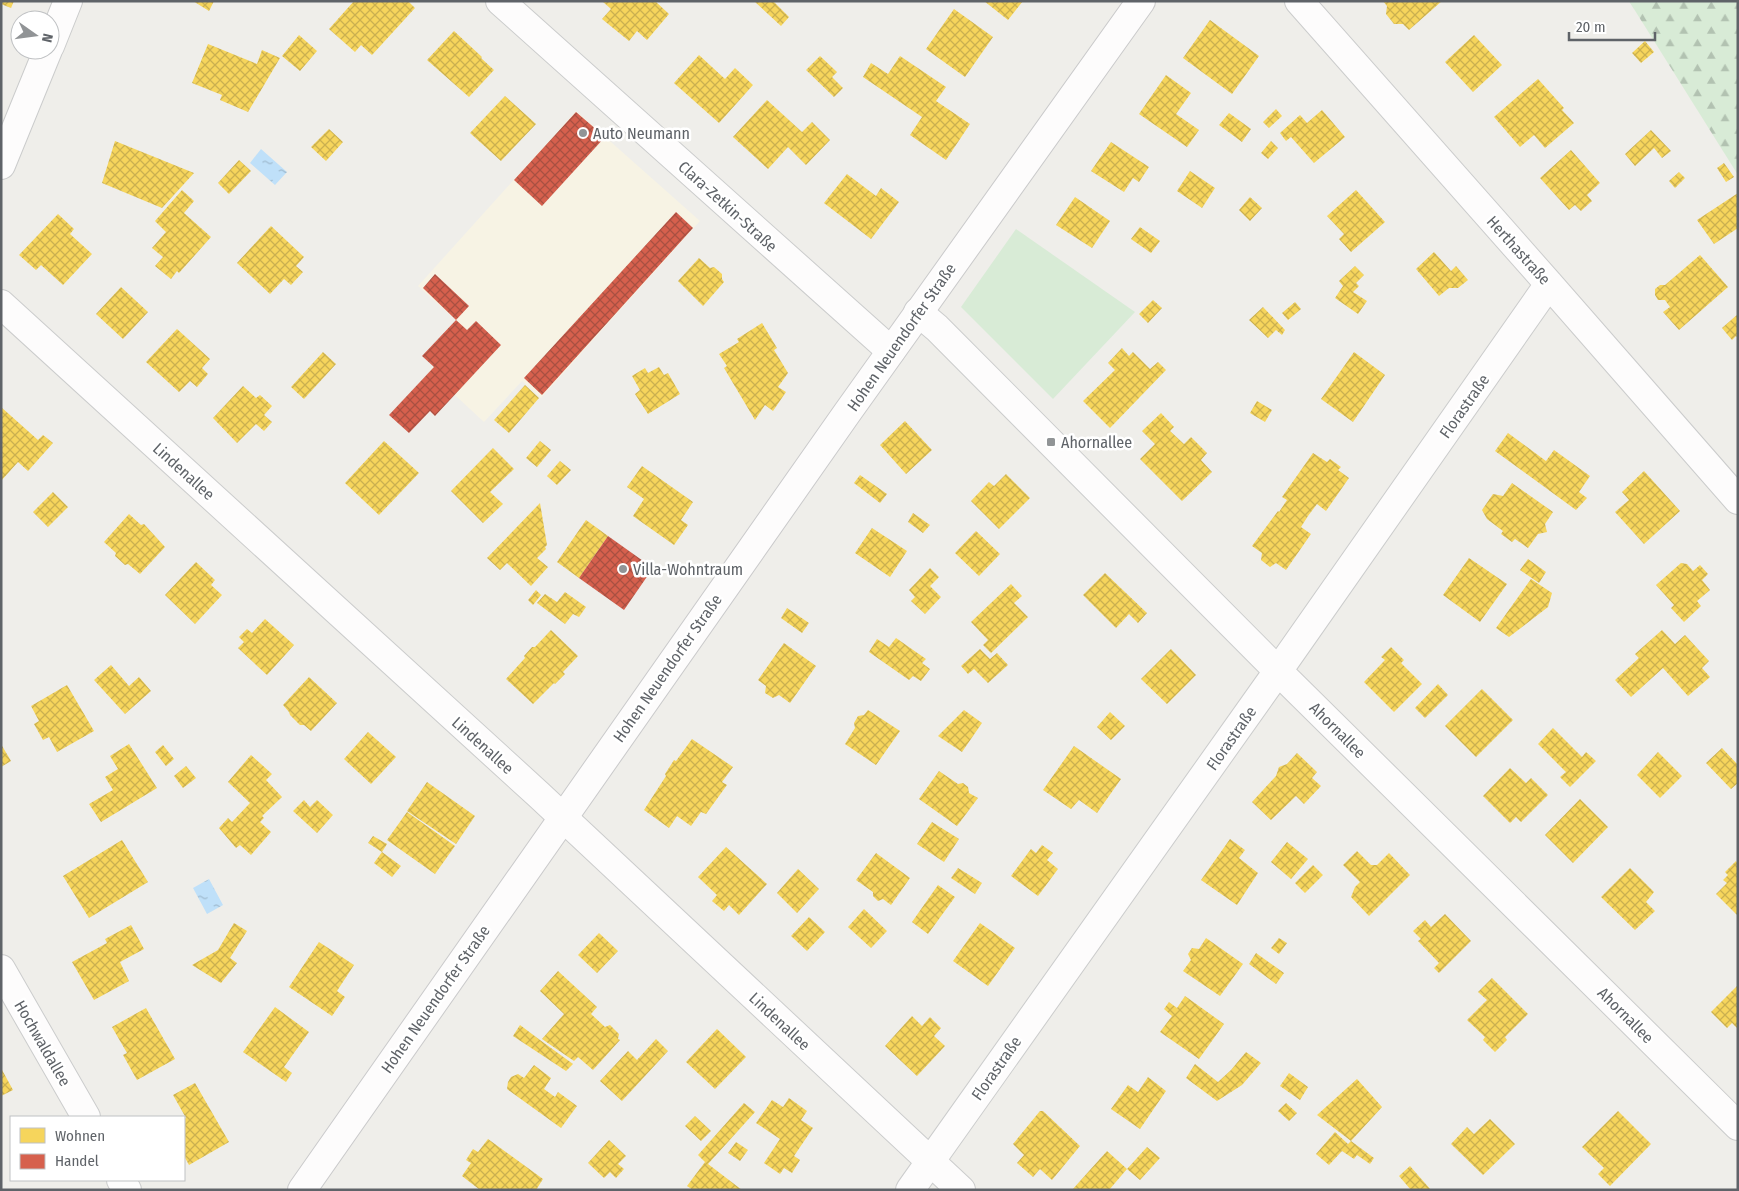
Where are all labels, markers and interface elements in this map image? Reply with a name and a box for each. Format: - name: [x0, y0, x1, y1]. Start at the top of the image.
- north arrow: [10, 10, 60, 60]
- scale bar: [1569, 10, 1655, 42]
- text: 20 m: [1576, 18, 1606, 36]
- text: N: [38, 32, 56, 44]
- place label: Auto Neumann: [593, 124, 690, 143]
- marker: Auto Neumann: [577, 127, 589, 139]
- street label: Clara-Zetkin-Straße: [674, 157, 781, 256]
- street label: Herthastraße: [1483, 212, 1555, 289]
- street label: Hohen Neuendorfer Straße: [843, 260, 960, 415]
- street label: Florastraße: [1435, 371, 1493, 442]
- place label: Ahornallee: [1061, 433, 1132, 452]
- marker: Ahornallee: [1045, 436, 1057, 448]
- street label: Lindenallee: [149, 439, 218, 504]
- place label: Villa-Wohntraum: [633, 560, 743, 579]
- marker: Villa-Wohntraum: [617, 563, 629, 575]
- street label: Hohen Neuendorfer Straße: [609, 591, 726, 746]
- street label: Ahornallee: [1306, 698, 1370, 762]
- street label: Florastraße: [1202, 703, 1260, 774]
- street label: Lindenallee: [448, 713, 517, 778]
- street label: Hohen Neuendorfer Straße: [377, 922, 494, 1077]
- street label: Ahornallee: [1594, 983, 1658, 1047]
- street label: Lindenallee: [745, 988, 814, 1054]
- street label: Hochwaldallee: [10, 997, 75, 1090]
- street label: Florastraße: [967, 1033, 1025, 1104]
- legend: [10, 1116, 185, 1181]
- text: Wohnen: [55, 1127, 105, 1145]
- text: Handel: [55, 1152, 99, 1170]

